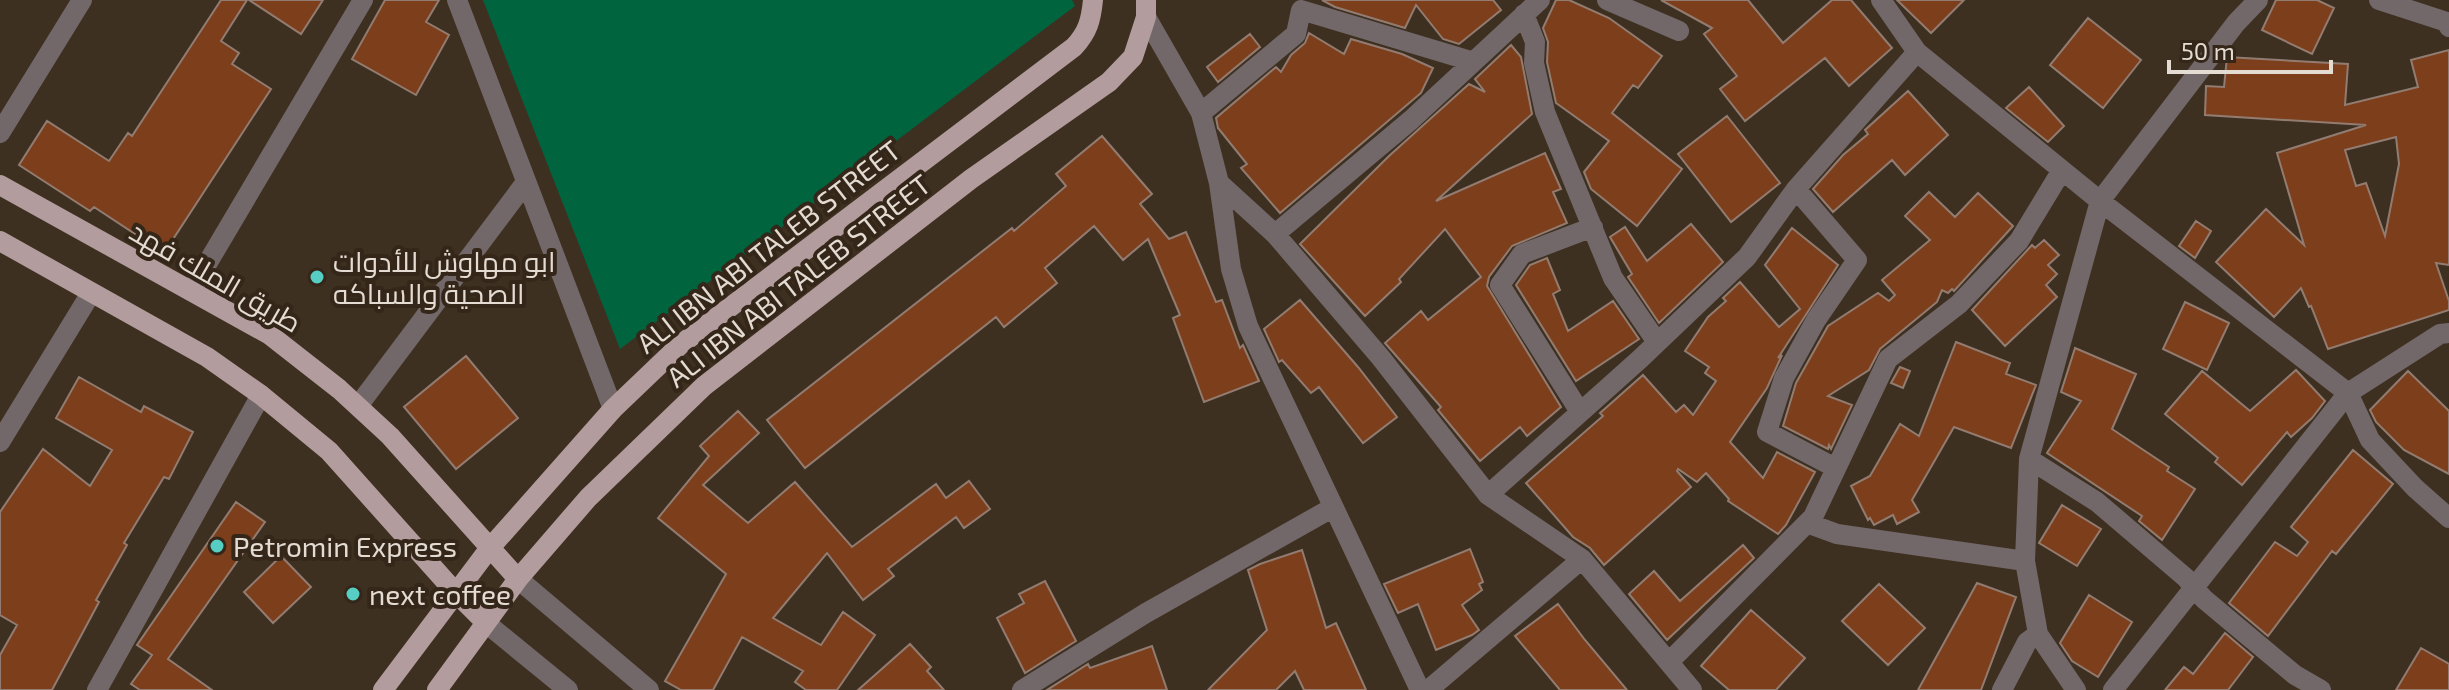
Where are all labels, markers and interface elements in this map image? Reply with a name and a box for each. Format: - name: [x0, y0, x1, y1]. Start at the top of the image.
- scale bar: [2169, 24, 2331, 74]
- text: 50 m: [2181, 36, 2235, 65]
- street label: ALI IBN ABI TALEB STREET: [629, 132, 907, 360]
- street label: ALI IBN ABI TALEB STREET: [659, 166, 937, 394]
- street label: طريق الملك فهد: [124, 213, 308, 340]
- place label: ابو مهاوش للأدوات الصحية والسباكه: [333, 244, 556, 310]
- marker: ابو مهاوش للأدوات الصحية والسباكه: [308, 268, 326, 286]
- place label: Petromin Express: [233, 529, 457, 563]
- marker: Petromin Express: [208, 537, 226, 555]
- place label: next coffee: [369, 577, 511, 611]
- marker: next coffee: [344, 585, 362, 603]

